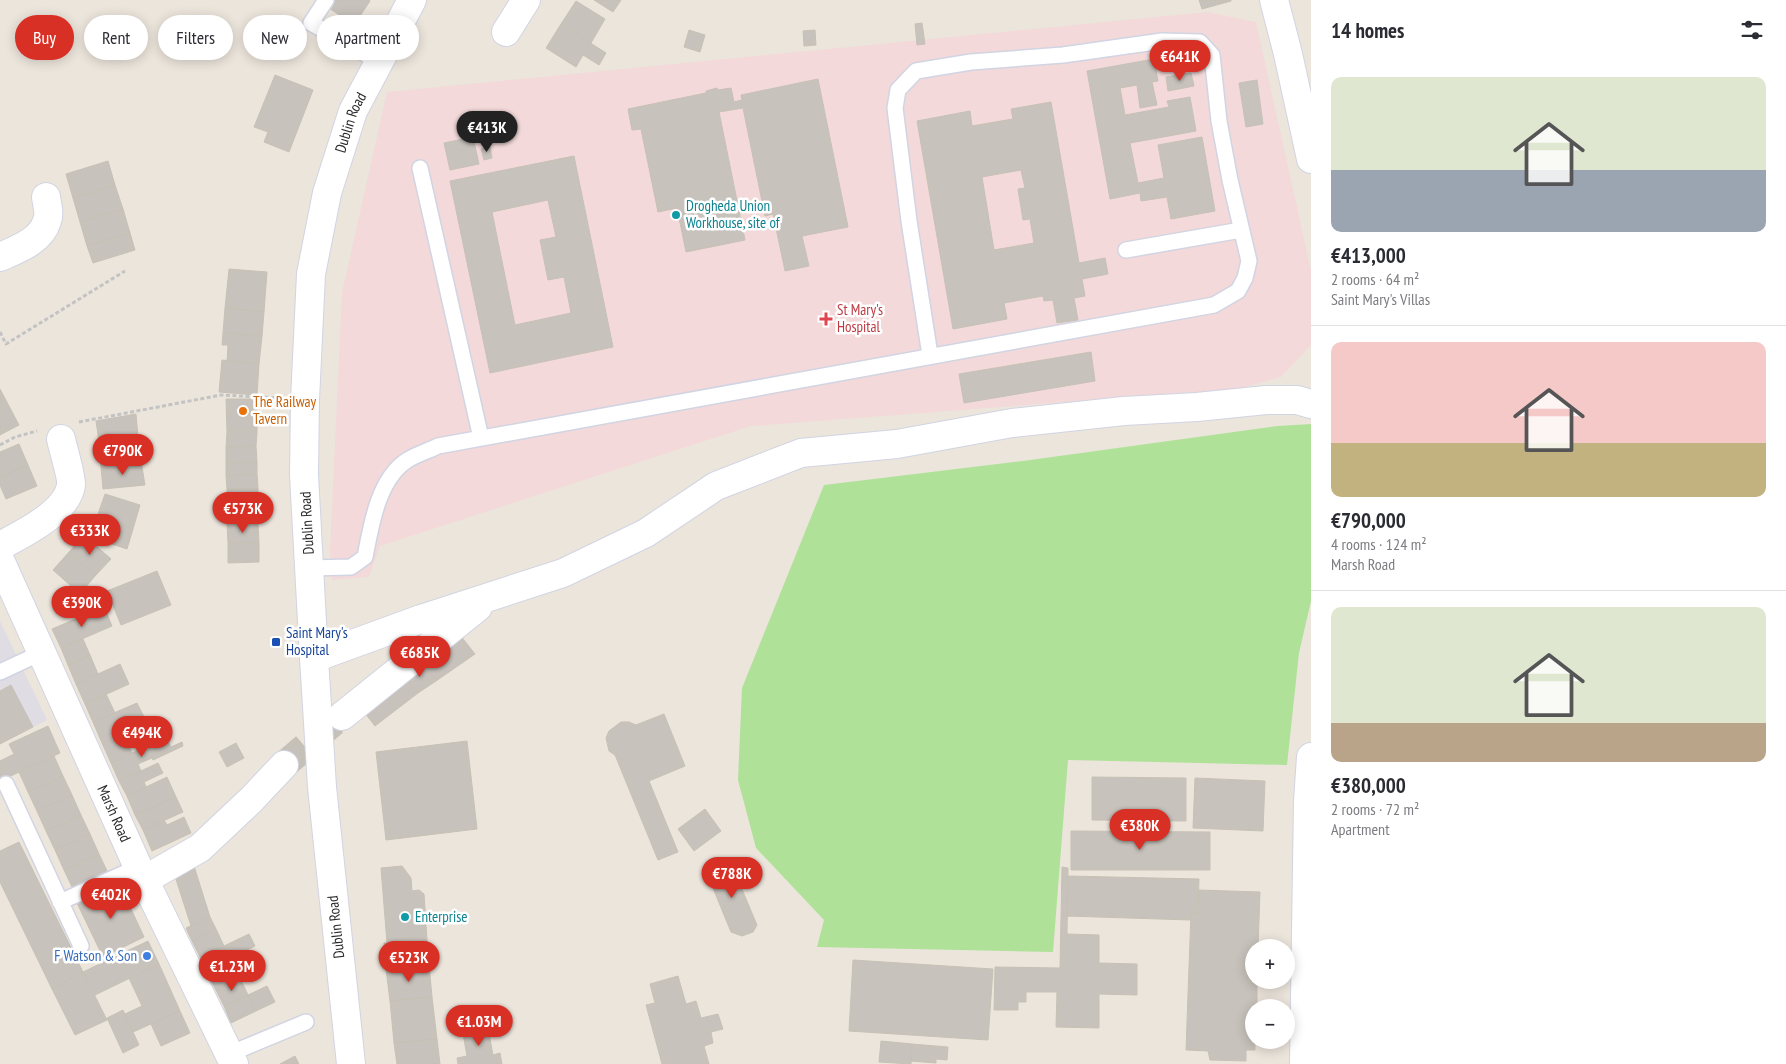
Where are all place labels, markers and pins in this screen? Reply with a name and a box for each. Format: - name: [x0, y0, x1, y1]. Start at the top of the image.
- pin: €641K: [1145, 39, 1215, 82]
- pin: €413K: [452, 110, 522, 153]
- place label: Drogheda Union Workhouse, site of: [686, 196, 781, 232]
- marker: Drogheda Union Workhouse, site of: [670, 209, 682, 221]
- place label: St Mary's Hospital: [837, 300, 883, 336]
- marker: St Mary's Hospital: [819, 312, 833, 326]
- place label: The Railway Tavern: [253, 392, 316, 428]
- marker: The Railway Tavern: [237, 405, 249, 417]
- pin: €790K: [88, 434, 158, 476]
- pin: €573K: [208, 492, 278, 534]
- pin: €333K: [55, 514, 125, 556]
- pin: €390K: [47, 586, 117, 628]
- place label: Saint Mary's Hospital: [286, 623, 348, 659]
- marker: Saint Mary's Hospital: [270, 636, 282, 648]
- pin: €685K: [385, 636, 455, 678]
- pin: €494K: [107, 716, 177, 758]
- pin: €380K: [1105, 808, 1175, 851]
- pin: €788K: [697, 856, 767, 899]
- pin: €402K: [76, 878, 146, 920]
- place label: Enterprise: [415, 907, 468, 926]
- marker: Enterprise: [399, 911, 411, 923]
- pin: €523K: [374, 940, 444, 983]
- place label: F Watson & Son: [54, 946, 137, 965]
- marker: F Watson & Son: [141, 950, 153, 962]
- pin: €1.23M: [191, 950, 273, 992]
- pin: €1.03M: [438, 1004, 520, 1047]

